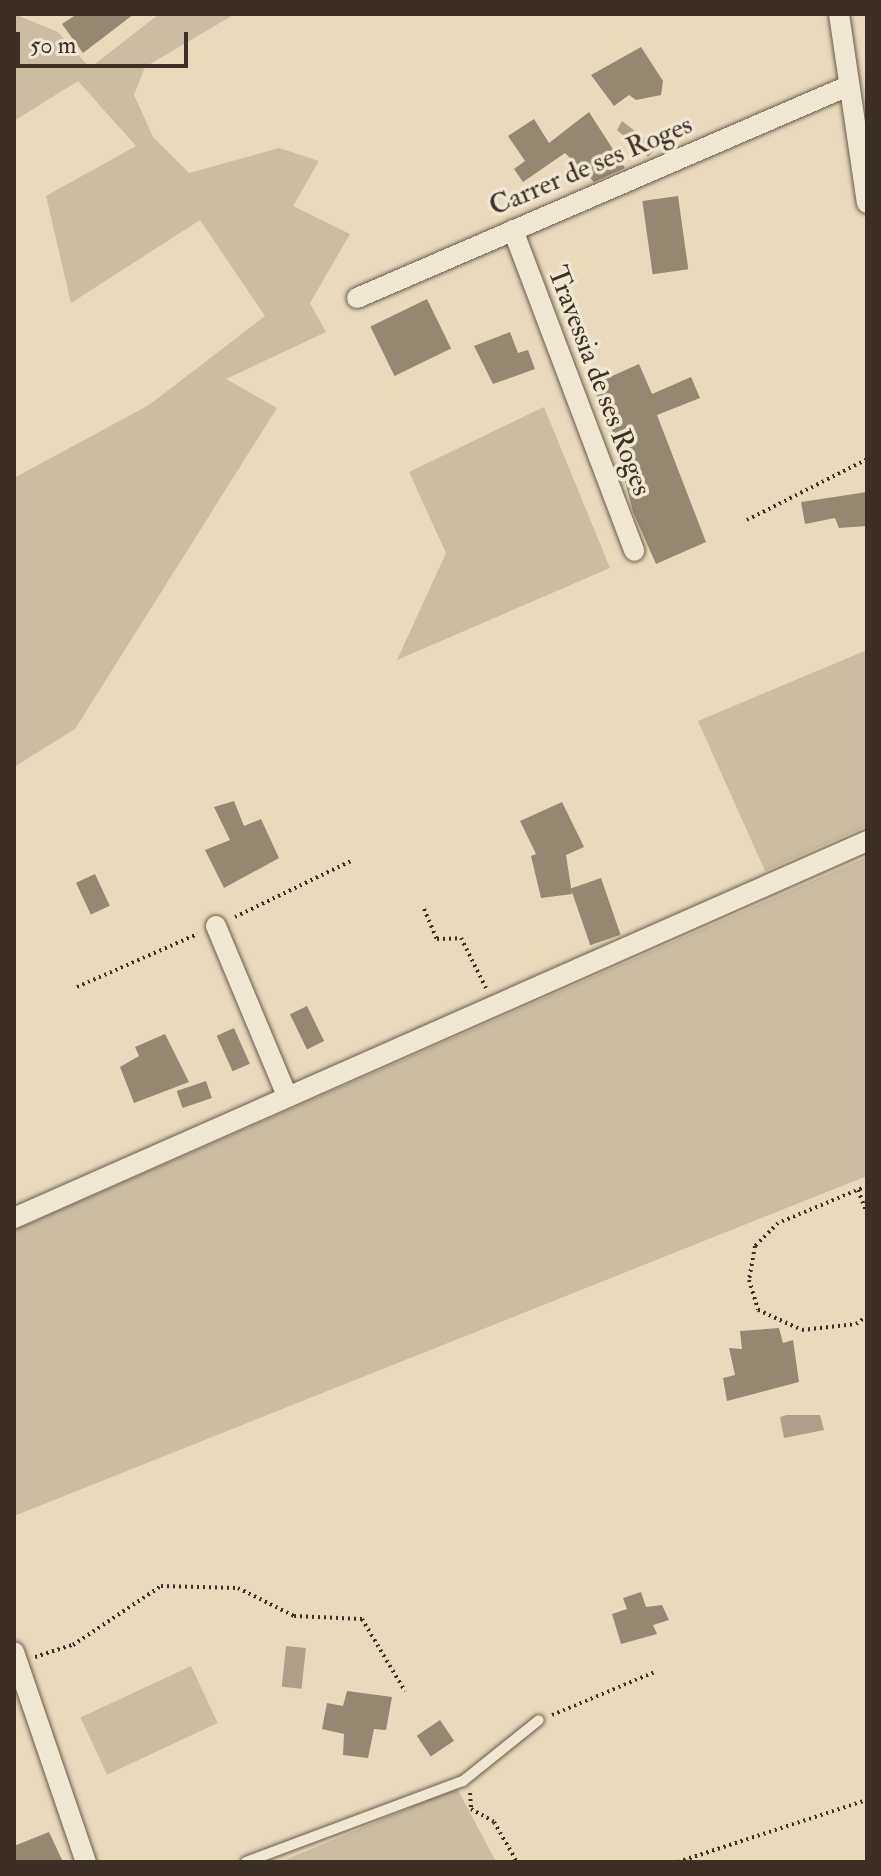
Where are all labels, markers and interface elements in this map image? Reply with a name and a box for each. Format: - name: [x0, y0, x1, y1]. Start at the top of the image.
- scale bar: [20, 16, 192, 66]
- text: 50 m: [30, 30, 76, 61]
- street label: Carrer de ses Roges: [484, 108, 698, 224]
- street label: Travessia de ses Roges: [540, 261, 658, 501]

